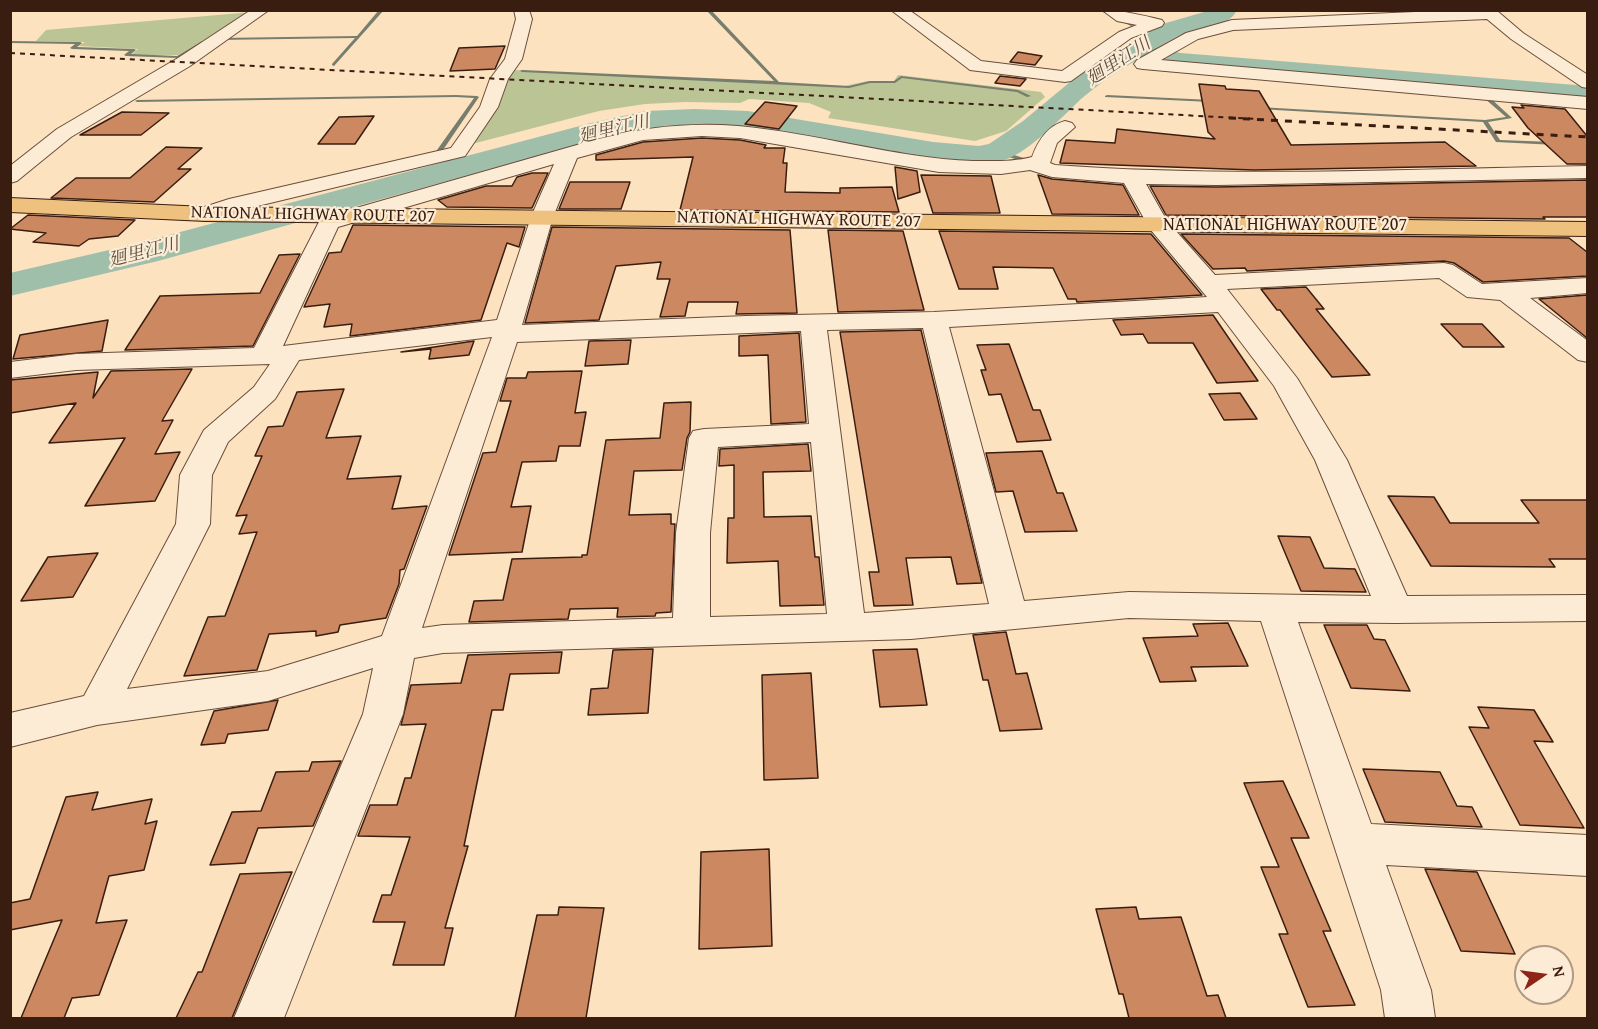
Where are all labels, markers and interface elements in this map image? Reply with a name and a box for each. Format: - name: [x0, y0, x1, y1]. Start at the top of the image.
- water label: 廻里江川: [1083, 33, 1155, 91]
- water label: 廻里江川: [576, 111, 652, 149]
- street label: NATIONAL HIGHWAY ROUTE 207: [191, 202, 435, 228]
- street label: NATIONAL HIGHWAY ROUTE 207: [677, 207, 921, 233]
- street label: NATIONAL HIGHWAY ROUTE 207: [1163, 214, 1407, 236]
- water label: 廻里江川: [106, 234, 182, 272]
- north arrow: [1514, 945, 1574, 1005]
- text: N: [1547, 963, 1572, 979]

